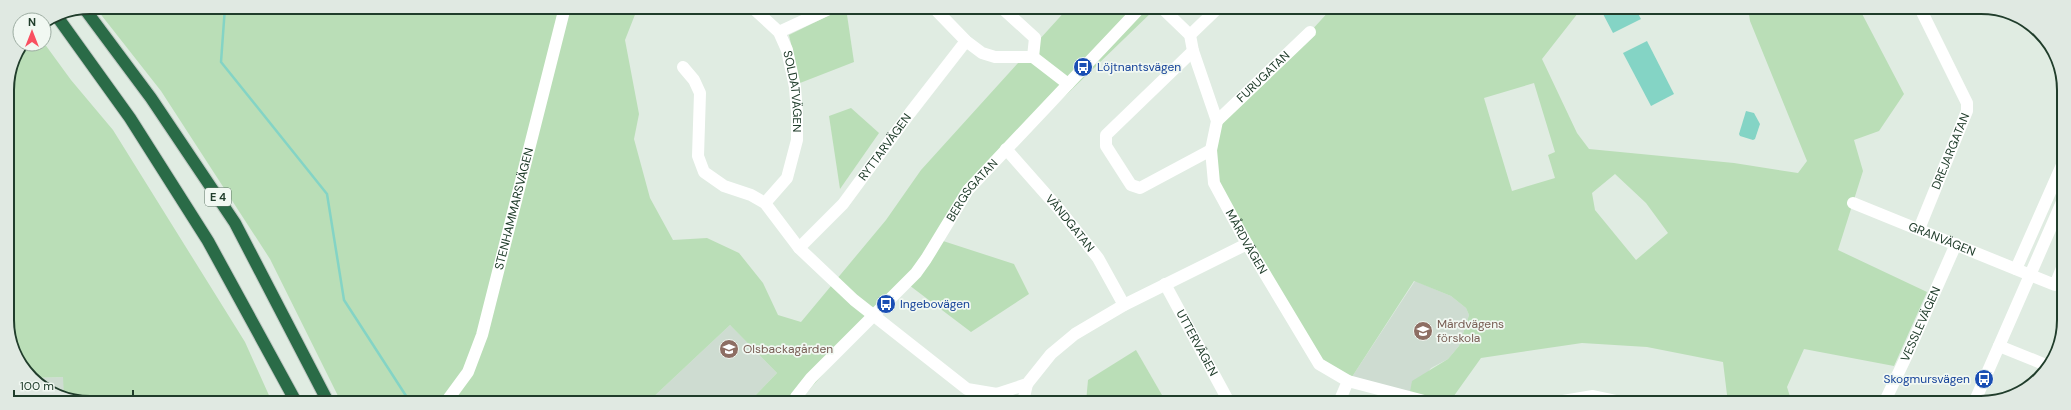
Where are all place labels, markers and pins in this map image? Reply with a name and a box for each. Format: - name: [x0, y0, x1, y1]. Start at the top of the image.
- bus stop icon: Löjtnantsvägen: [1072, 56, 1094, 78]
- place label: Löjtnantsvägen: [1097, 59, 1181, 75]
- bus stop icon: Ingebovägen: [875, 293, 897, 315]
- place label: Ingebovägen: [900, 296, 970, 312]
- place label: Mårdvägens förskola: [1437, 316, 1504, 346]
- school or university icon: Mårdvägens förskola: [1412, 320, 1434, 342]
- school or university icon: Olsbackagården: [718, 338, 740, 360]
- place label: Olsbackagården: [743, 341, 833, 357]
- bus stop icon: Skogmursvägen: [1973, 368, 1995, 390]
- place label: Skogmursvägen: [1883, 371, 1970, 387]

